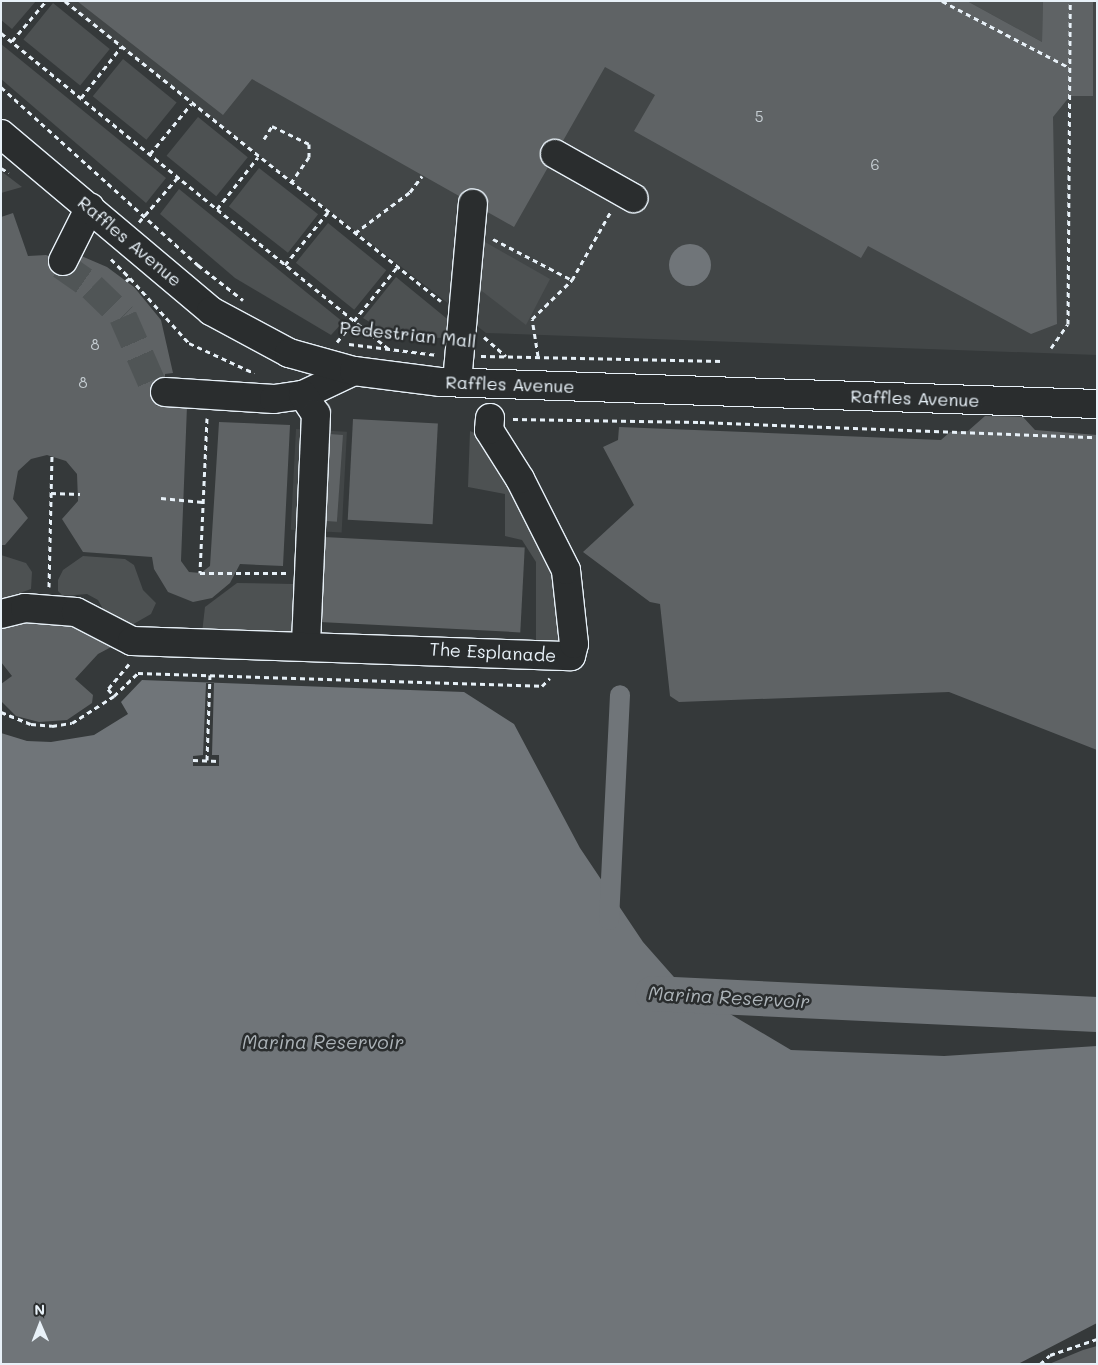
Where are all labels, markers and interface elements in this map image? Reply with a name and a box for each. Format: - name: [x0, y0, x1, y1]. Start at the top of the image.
- house number: 5: [755, 108, 763, 126]
- house number: 6: [870, 156, 880, 174]
- street label: Raffles Avenue: [74, 191, 186, 291]
- street label: Pedestrian Mall: [339, 316, 477, 352]
- house number: 8: [90, 336, 100, 354]
- street label: Raffles Avenue: [445, 371, 575, 397]
- house number: 8: [78, 374, 88, 392]
- street label: Raffles Avenue: [850, 385, 980, 411]
- street label: The Esplanade: [429, 638, 557, 666]
- water label: Marina Reservoir: [648, 981, 810, 1013]
- water label: Marina Reservoir: [242, 1031, 404, 1053]
- north arrow: [15, 1300, 65, 1350]
- text: N: [34, 1300, 45, 1319]

